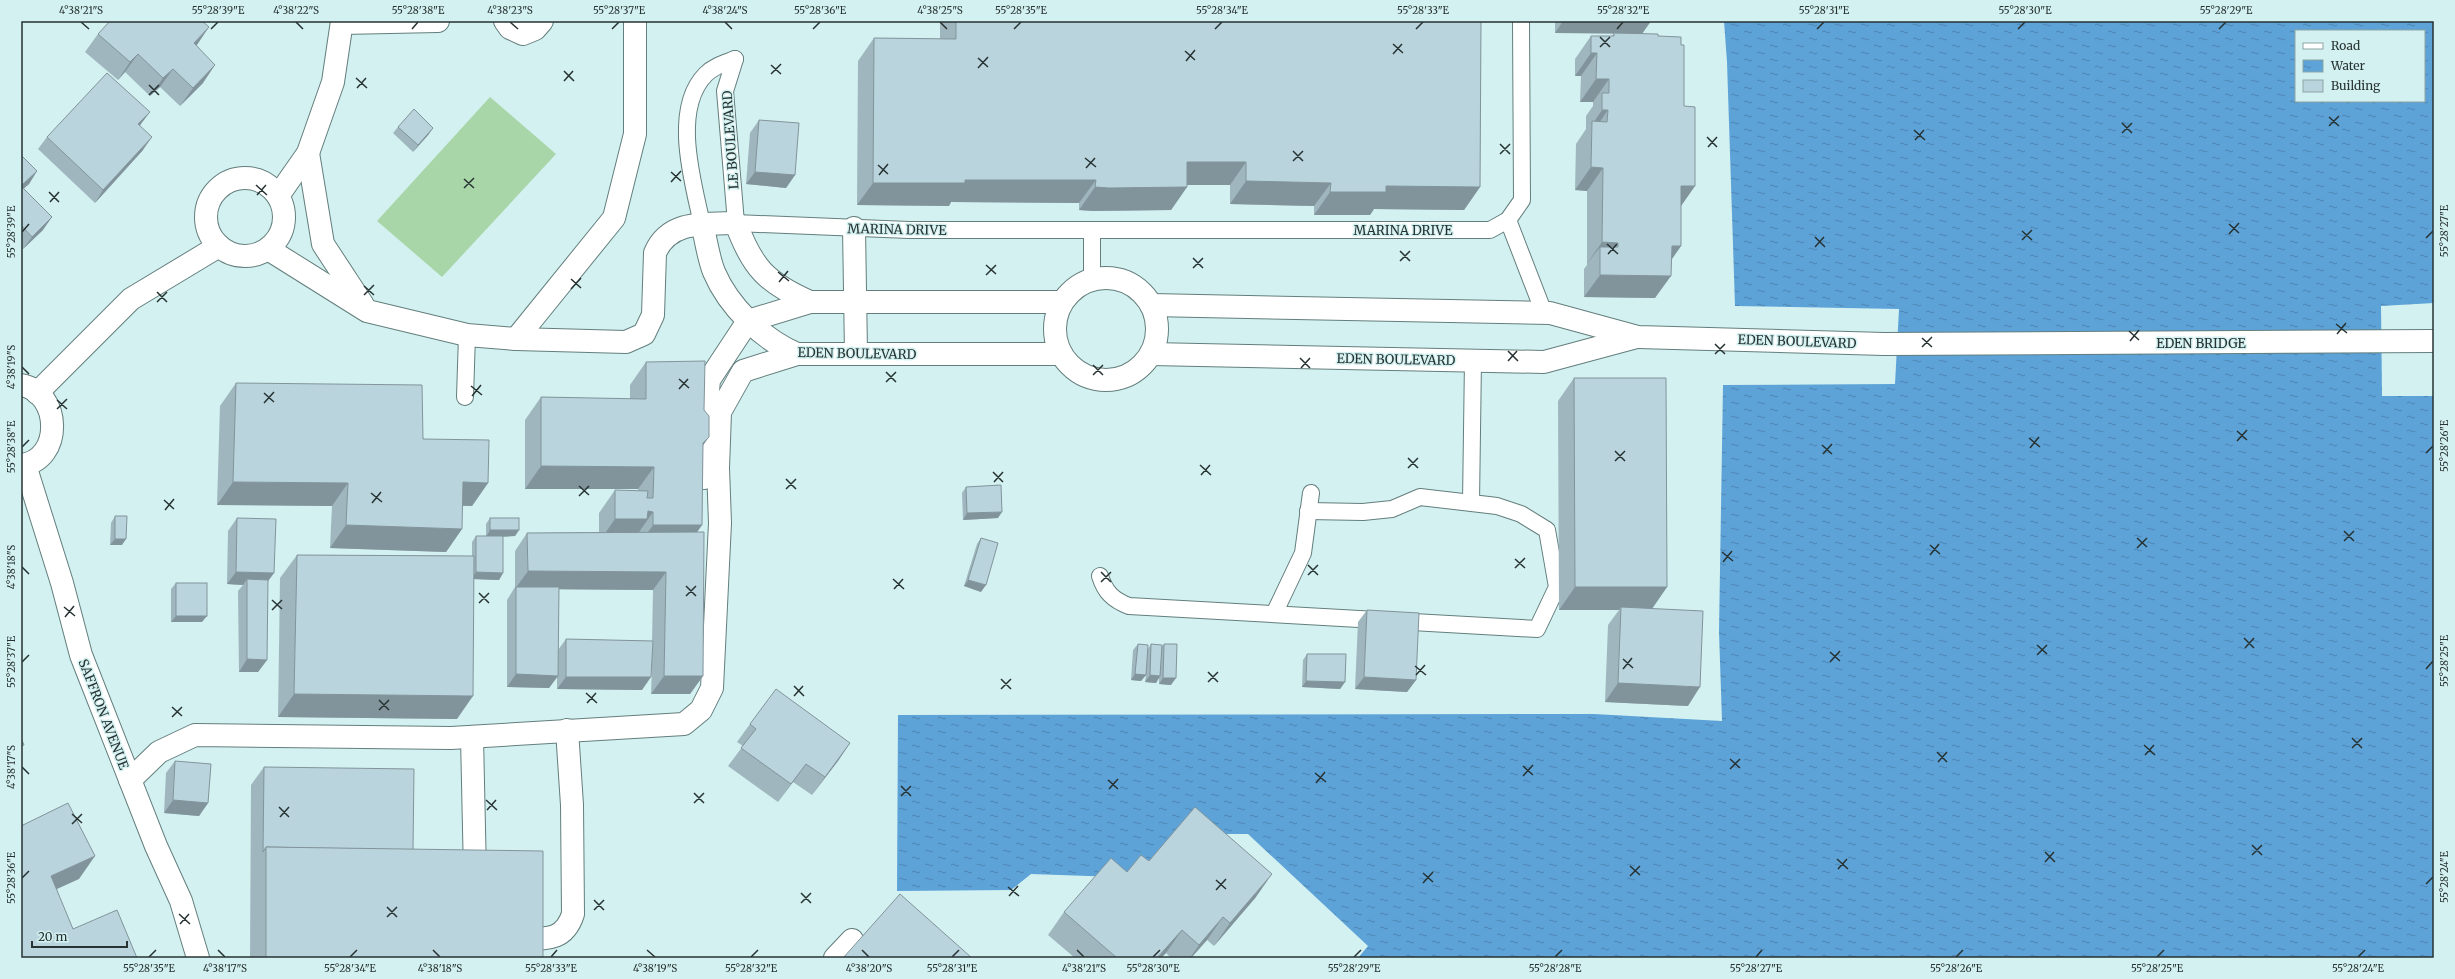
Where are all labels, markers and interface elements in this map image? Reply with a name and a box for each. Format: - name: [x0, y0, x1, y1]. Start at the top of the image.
- text: 4°38'21"S: [59, 4, 103, 17]
- text: 55°28'39"E: [192, 4, 245, 17]
- text: 4°38'22"S: [273, 4, 319, 17]
- text: 55°28'38"E: [392, 4, 445, 17]
- text: 4°38'23"S: [487, 4, 533, 17]
- text: 55°28'37"E: [593, 4, 646, 17]
- text: 4°38'24"S: [702, 4, 748, 17]
- text: 55°28'36"E: [794, 4, 847, 17]
- text: 4°38'25"S: [917, 4, 963, 17]
- text: 55°28'35"E: [995, 4, 1048, 17]
- text: 55°28'34"E: [1196, 4, 1249, 17]
- text: 55°28'33"E: [1397, 4, 1450, 17]
- text: 55°28'32"E: [1597, 4, 1650, 17]
- text: 55°28'31"E: [1799, 4, 1850, 17]
- text: 55°28'30"E: [1998, 4, 2052, 17]
- text: 55°28'29"E: [2200, 4, 2253, 17]
- legend: [2295, 30, 2425, 102]
- text: Road: [2331, 38, 2360, 53]
- text: Water: [2330, 58, 2366, 73]
- text: Building: [2331, 78, 2381, 93]
- street label: LE BOULEVARD: [719, 90, 742, 190]
- text: 55°28'27"E: [2438, 204, 2451, 257]
- text: 55°28'39"E: [5, 205, 18, 258]
- street label: MARINA DRIVE: [847, 220, 947, 239]
- street label: MARINA DRIVE: [1353, 222, 1453, 239]
- street label: EDEN BOULEVARD: [1737, 331, 1857, 352]
- street label: EDEN BRIDGE: [2156, 335, 2247, 352]
- street label: EDEN BOULEVARD: [797, 344, 917, 363]
- text: 4°38'19"S: [5, 345, 18, 389]
- street label: EDEN BOULEVARD: [1336, 350, 1456, 369]
- text: 55°28'26"E: [2438, 419, 2451, 472]
- text: 55°28'38"E: [5, 420, 18, 473]
- text: 4°38'18"S: [5, 545, 18, 589]
- text: 55°28'25"E: [2438, 634, 2451, 687]
- text: 55°28'37"E: [5, 635, 18, 688]
- street label: SAFFRON AVENUE: [75, 657, 133, 773]
- text: 4°38'17"S: [5, 745, 18, 789]
- text: 55°28'24"E: [2438, 850, 2451, 903]
- text: 55°28'36"E: [5, 851, 18, 904]
- scale bar: [32, 923, 127, 949]
- text: 20 m: [38, 929, 67, 944]
- text: 55°28'35"E: [123, 962, 176, 975]
- text: 4°38'17"S: [203, 962, 247, 975]
- text: 55°28'34"E: [324, 962, 377, 975]
- text: 4°38'18"S: [418, 962, 462, 975]
- text: 55°28'33"E: [525, 962, 578, 975]
- text: 4°38'19"S: [633, 962, 677, 975]
- text: 55°28'32"E: [725, 962, 778, 975]
- text: 4°38'20"S: [846, 962, 892, 975]
- text: 55°28'31"E: [927, 962, 978, 975]
- text: 4°38'21"S: [1062, 962, 1106, 975]
- text: 55°28'30"E: [1126, 962, 1180, 975]
- text: 55°28'29"E: [1328, 962, 1381, 975]
- text: 55°28'28"E: [1529, 962, 1582, 975]
- text: 55°28'27"E: [1730, 962, 1783, 975]
- text: 55°28'26"E: [1930, 962, 1983, 975]
- text: 55°28'25"E: [2131, 962, 2184, 975]
- text: 55°28'24"E: [2332, 962, 2385, 975]

